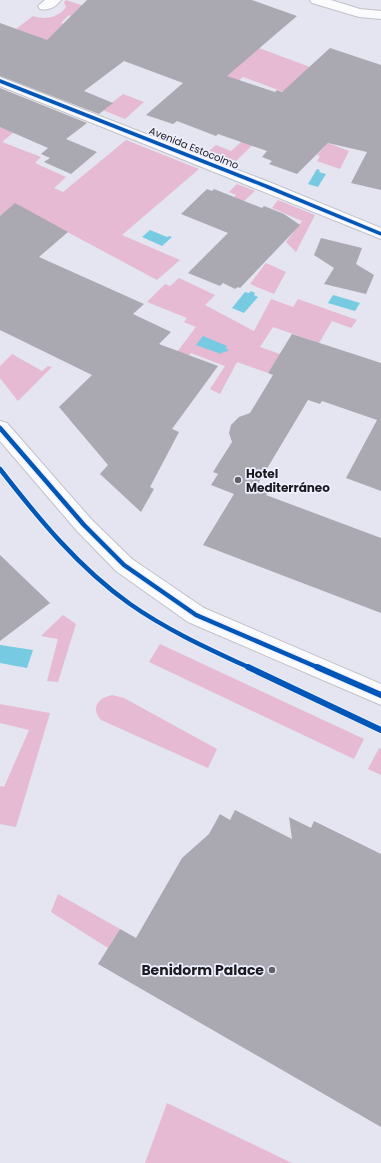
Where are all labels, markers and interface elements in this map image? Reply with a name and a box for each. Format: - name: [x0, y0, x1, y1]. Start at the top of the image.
- street label: Avenida Estocolmo: [147, 123, 241, 173]
- place label: Hotel Mediterráneo: [246, 465, 330, 496]
- marker: Hotel Mediterráneo: [233, 475, 243, 485]
- place label: Benidorm Palace: [141, 960, 264, 980]
- marker: Benidorm Palace: [267, 965, 277, 975]

